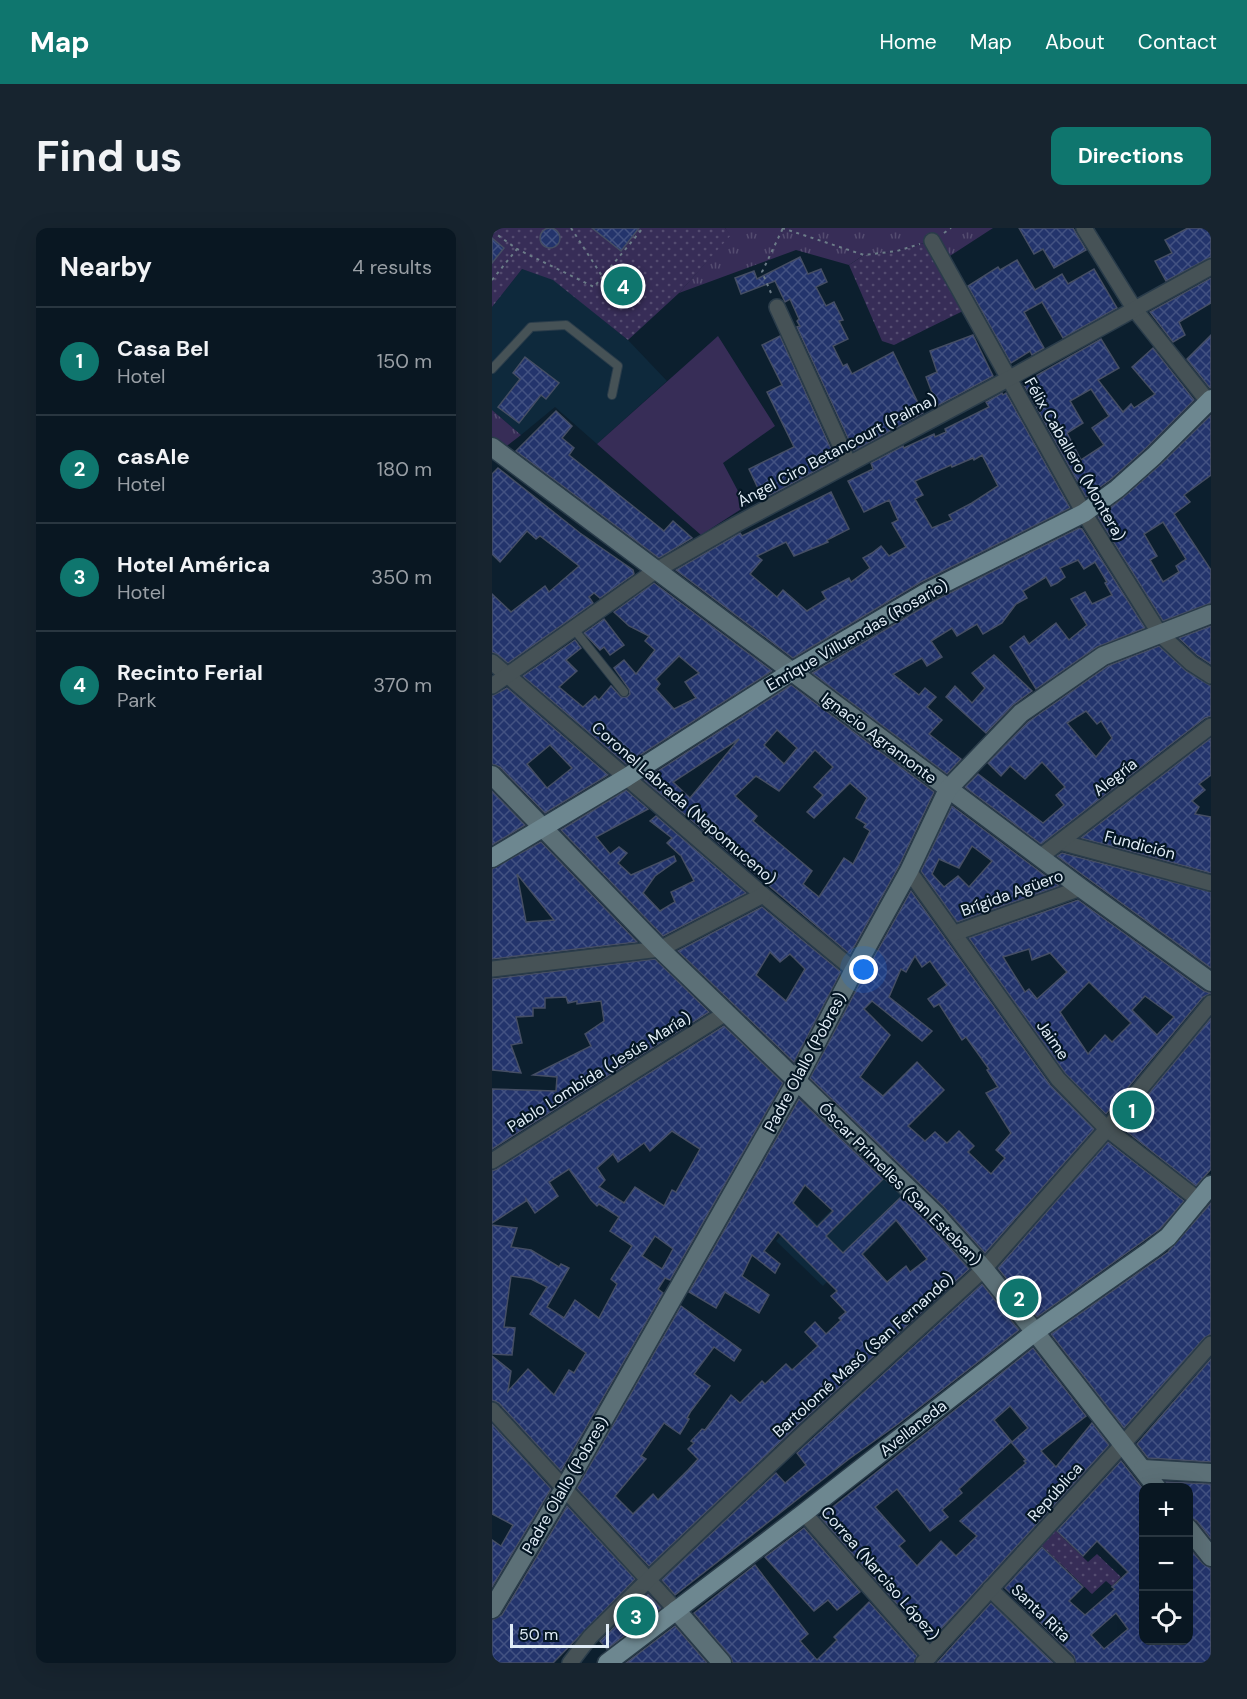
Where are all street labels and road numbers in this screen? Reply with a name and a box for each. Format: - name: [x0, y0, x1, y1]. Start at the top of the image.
- street label: Félix Caballero (Montera): [1020, 374, 1130, 544]
- street label: Ángel Ciro Betancourt (Palma): [734, 388, 940, 512]
- street label: Enrique Villuendas (Rosario): [762, 574, 952, 696]
- street label: Ignacio Agramonte: [817, 688, 941, 788]
- street label: Coronel Labrada (Nepomuceno): [587, 717, 781, 889]
- street label: Alegría: [1089, 753, 1141, 801]
- street label: Fundición: [1102, 825, 1178, 865]
- street label: Brígida Agüero: [958, 865, 1066, 921]
- street label: Padre Olallo (Pobres): [759, 989, 851, 1135]
- street label: Pablo Lombida (Jesús María): [503, 1007, 695, 1137]
- street label: Jaime: [1032, 1016, 1074, 1064]
- street label: Óscar Primelles (San Esteban): [814, 1098, 986, 1270]
- street label: Bartolomé Masó (San Fernando): [768, 1268, 958, 1442]
- street label: Avellaneda: [875, 1395, 951, 1461]
- street label: Padre Olallo (Pobres): [517, 1413, 613, 1557]
- street label: República: [1023, 1458, 1087, 1526]
- street label: Correa (Narciso López): [816, 1502, 944, 1644]
- street label: Santa Rita: [1007, 1579, 1075, 1647]

